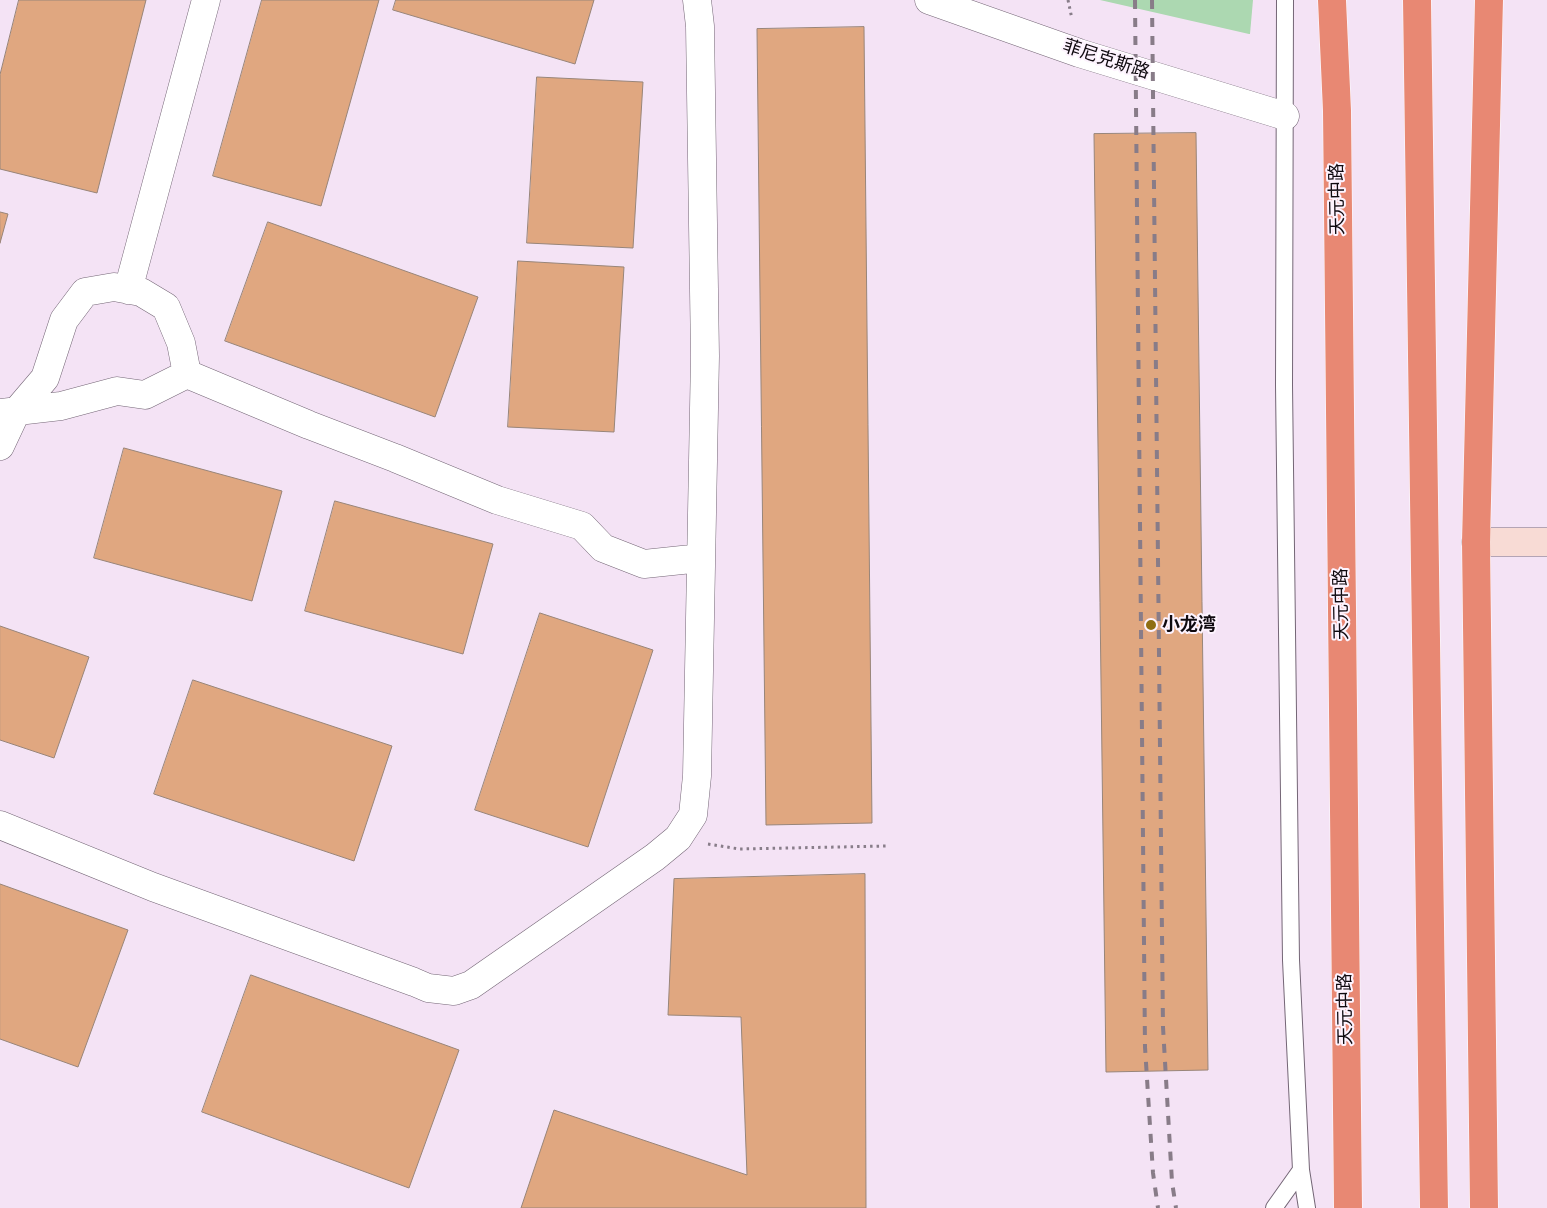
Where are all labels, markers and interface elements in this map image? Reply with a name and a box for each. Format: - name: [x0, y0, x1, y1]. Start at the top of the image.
- street label: 菲尼克斯路: [1060, 36, 1152, 84]
- street label: 天元中路: [1327, 163, 1349, 235]
- street label: 天元中路: [1331, 568, 1353, 640]
- place label: 小龙湾: [1162, 614, 1216, 636]
- marker: 小龙湾: [1144, 618, 1158, 632]
- street label: 天元中路: [1335, 973, 1357, 1045]

